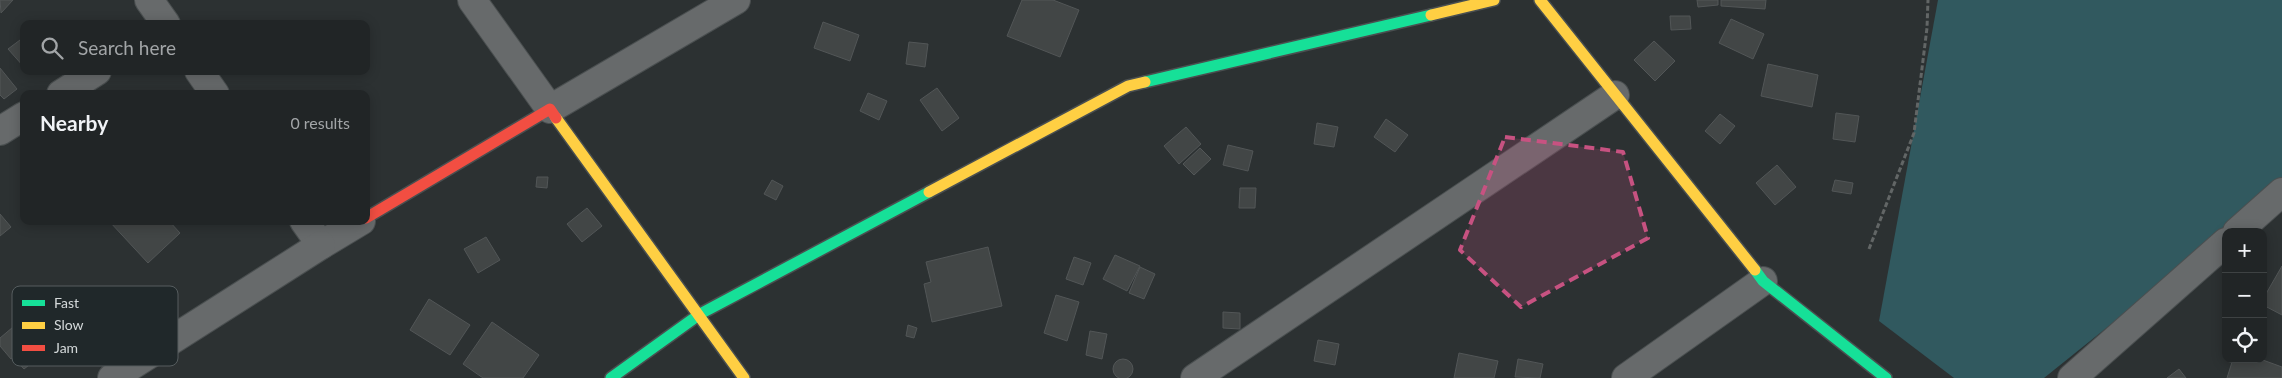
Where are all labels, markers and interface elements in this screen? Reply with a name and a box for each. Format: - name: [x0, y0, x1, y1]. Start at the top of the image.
- search box: [20, 20, 370, 75]
- icon: search: [38, 34, 66, 62]
- text: Search here: [78, 36, 176, 59]
- text: Nearby: [40, 110, 108, 135]
- text: 0 results: [290, 113, 350, 132]
- map controls: [2222, 228, 2267, 363]
- button: +: [2222, 228, 2267, 273]
- button: −: [2222, 273, 2267, 318]
- legend: [12, 286, 178, 366]
- text: Fast: [54, 294, 79, 311]
- text: Slow: [54, 316, 84, 333]
- button: locate: [2222, 318, 2267, 363]
- text: Jam: [54, 339, 78, 356]

